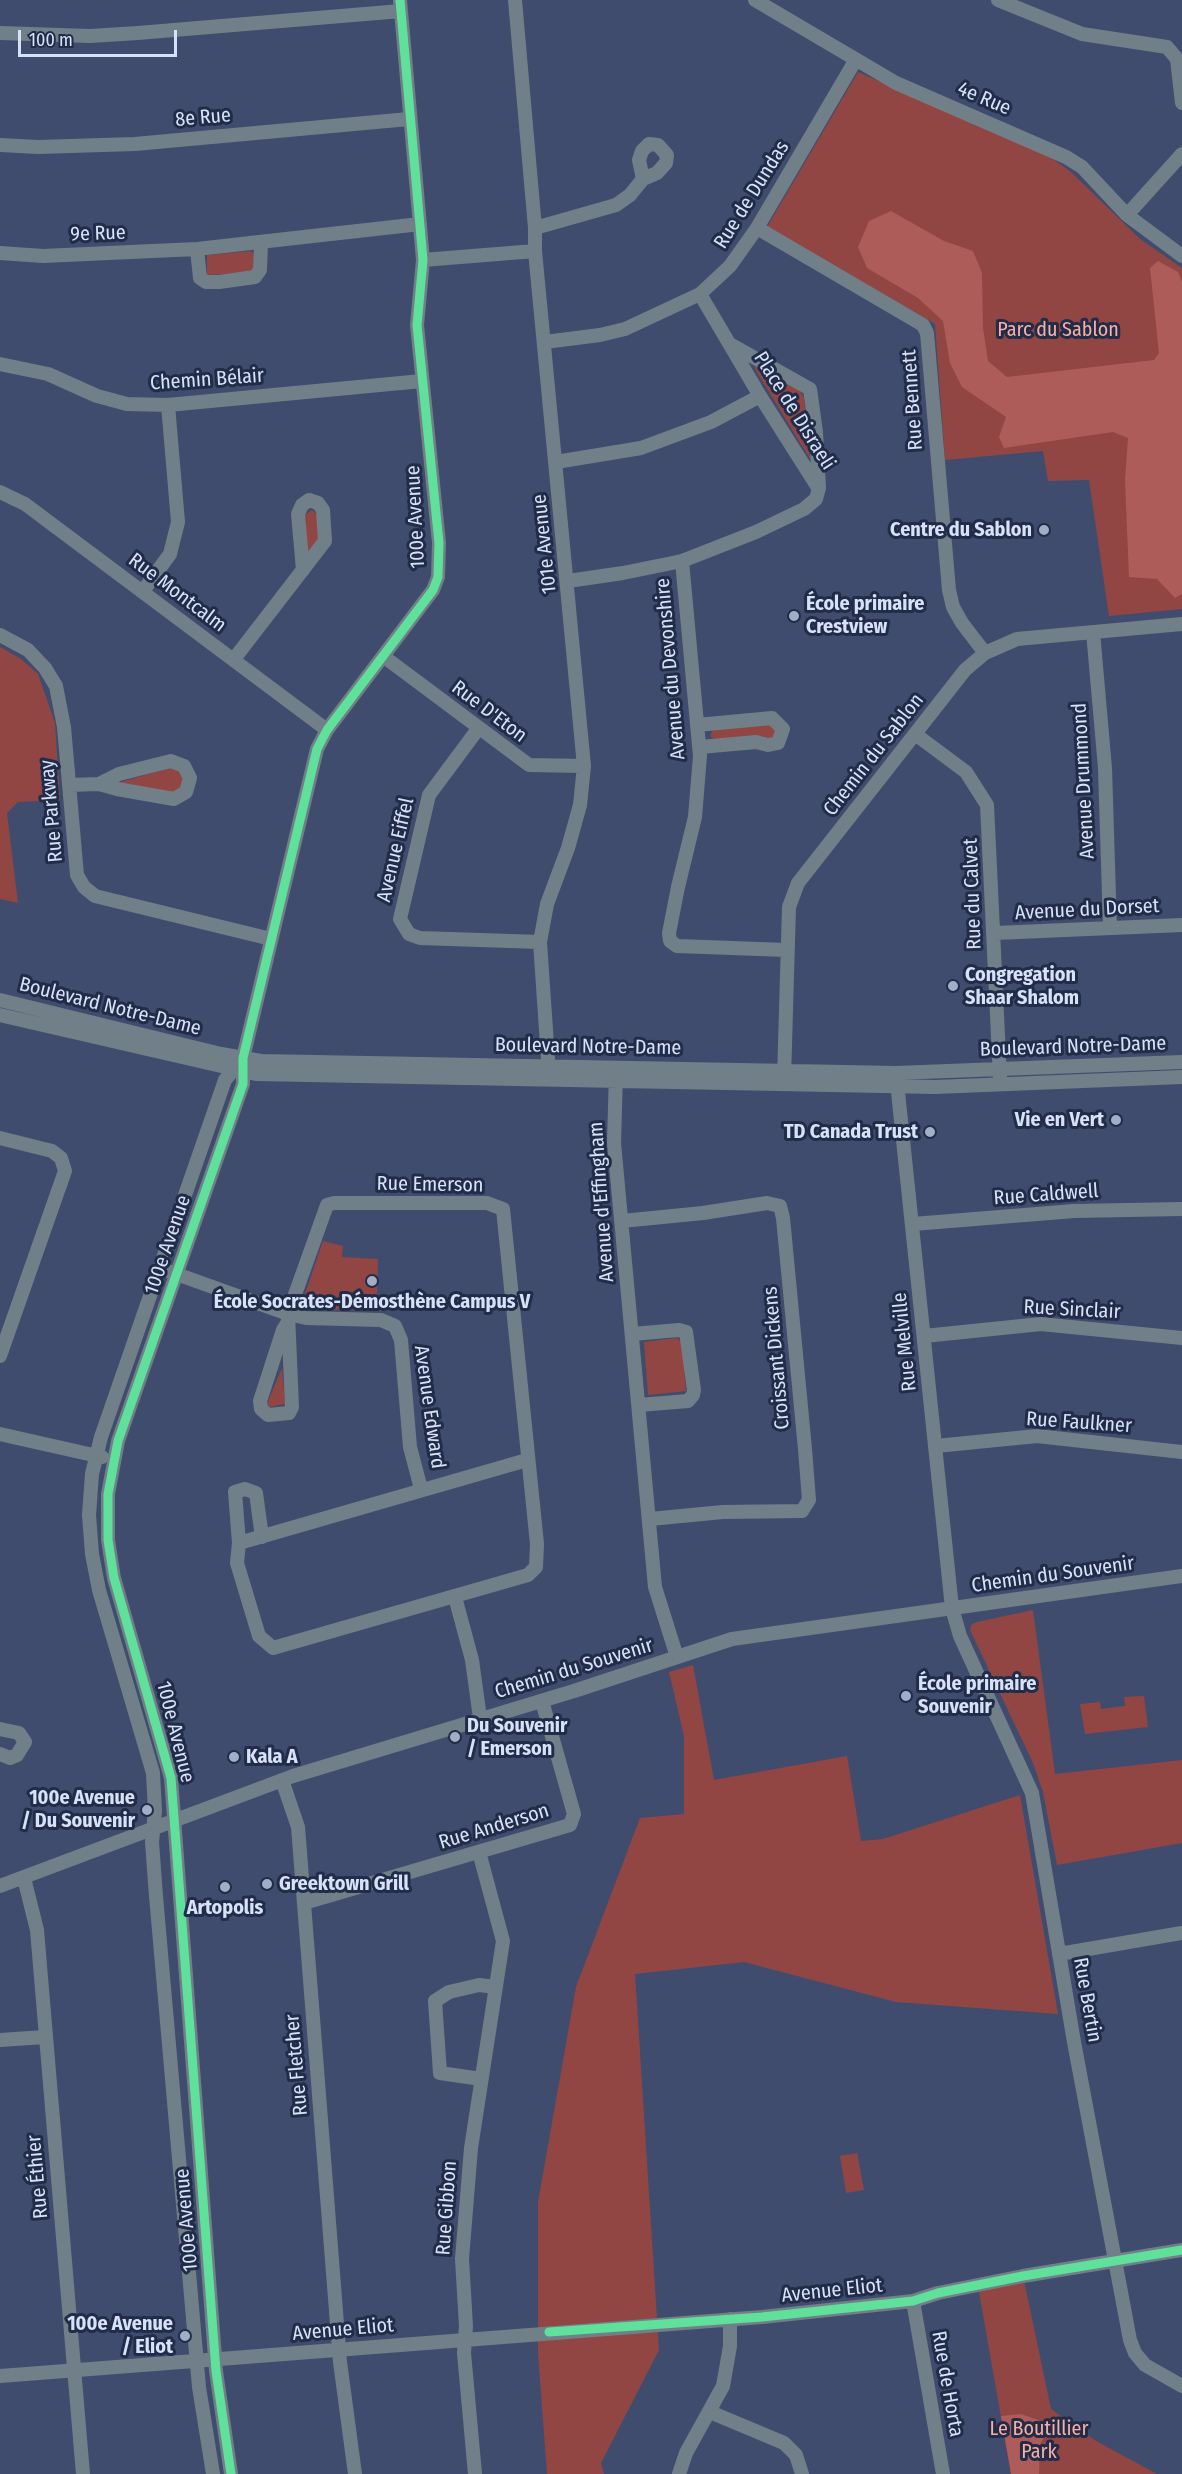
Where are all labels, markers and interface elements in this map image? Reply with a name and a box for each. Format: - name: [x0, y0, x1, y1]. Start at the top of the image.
- scale bar: [21, 18, 180, 56]
- text: 100 m: [29, 29, 73, 51]
- street label: 4e Rue: [954, 77, 1014, 121]
- street label: 8e Rue: [174, 104, 232, 132]
- street label: Rue de Dundas: [709, 137, 795, 253]
- street label: 9e Rue: [70, 221, 126, 247]
- park label: Parc du Sablon: [997, 318, 1119, 342]
- street label: Place de Disraeli: [748, 347, 840, 475]
- street label: Rue Bennett: [898, 349, 928, 451]
- street label: Chemin Bélair: [149, 364, 265, 396]
- street label: 100e Avenue: [401, 465, 431, 569]
- street label: 101e Avenue: [528, 493, 562, 595]
- place label: Centre du Sablon: [890, 518, 1032, 542]
- marker: Centre du Sablon: [1037, 523, 1051, 537]
- street label: Rue Montcalm: [123, 548, 231, 638]
- street label: Avenue du Devonshire: [651, 577, 691, 761]
- place label: École primaire Crestview: [806, 592, 924, 639]
- marker: École primaire Crestview: [787, 609, 801, 623]
- street label: Rue D'Eton: [447, 676, 531, 748]
- street label: Chemin du Sablon: [819, 689, 929, 821]
- street label: Avenue Drummond: [1068, 702, 1100, 860]
- street label: Rue Parkway: [36, 759, 68, 863]
- street label: Avenue Eiffel: [372, 795, 420, 905]
- street label: Rue du Calvet: [959, 838, 987, 950]
- street label: Avenue du Dorset: [1014, 894, 1160, 926]
- place label: Congregation Shaar Shalom: [965, 963, 1079, 1010]
- street label: Boulevard Notre-Dame: [17, 973, 203, 1041]
- marker: Congregation Shaar Shalom: [946, 979, 960, 993]
- street label: Boulevard Notre-Dame: [979, 1032, 1167, 1062]
- street label: Boulevard Notre-Dame: [495, 1033, 681, 1061]
- place label: Vie en Vert: [1015, 1108, 1104, 1132]
- marker: Vie en Vert: [1109, 1113, 1123, 1127]
- place label: TD Canada Trust: [784, 1120, 918, 1144]
- street label: Avenue d'Effingham: [584, 1121, 620, 1283]
- marker: TD Canada Trust: [923, 1125, 937, 1139]
- street label: Rue Emerson: [376, 1172, 484, 1198]
- street label: Rue Caldwell: [993, 1179, 1099, 1211]
- street label: 100e Avenue: [140, 1192, 196, 1298]
- marker: École Socrates-Démosthène Campus V: [365, 1274, 379, 1288]
- street label: Croissant Dickens: [759, 1285, 795, 1431]
- place label: École Socrates-Démosthène Campus V: [214, 1290, 530, 1314]
- street label: Rue Melville: [888, 1291, 922, 1393]
- street label: Rue Sinclair: [1023, 1295, 1121, 1325]
- street label: Avenue Edward: [408, 1344, 450, 1470]
- street label: Rue Faulkner: [1025, 1407, 1133, 1439]
- street label: Chemin du Souvenir: [970, 1552, 1136, 1598]
- street label: Chemin du Souvenir: [492, 1634, 656, 1704]
- place label: École primaire Souvenir: [918, 1672, 1036, 1719]
- street label: 100e Avenue: [151, 1679, 199, 1785]
- marker: École primaire Souvenir: [899, 1689, 913, 1703]
- place label: Du Souvenir / Emerson: [467, 1714, 567, 1761]
- marker: Du Souvenir / Emerson: [448, 1730, 462, 1744]
- place label: Kala A: [246, 1745, 297, 1769]
- marker: Kala A: [227, 1750, 241, 1764]
- place label: 100e Avenue / Du Souvenir: [21, 1786, 135, 1833]
- street label: Rue Anderson: [436, 1799, 552, 1855]
- marker: 100e Avenue / Du Souvenir: [140, 1803, 154, 1817]
- place label: Greektown Grill: [279, 1872, 409, 1896]
- marker: Greektown Grill: [260, 1877, 274, 1891]
- marker: Artopolis: [218, 1880, 232, 1894]
- place label: Artopolis: [187, 1896, 263, 1920]
- street label: Rue Bertin: [1068, 1956, 1106, 2044]
- street label: Rue Fletcher: [281, 2013, 313, 2117]
- street label: Rue Éthier: [22, 2134, 54, 2220]
- street label: Rue Gibbon: [432, 2160, 462, 2256]
- street label: 100e Avenue: [171, 2167, 203, 2273]
- street label: Avenue Eliot: [780, 2274, 884, 2308]
- place label: 100e Avenue / Eliot: [67, 2312, 173, 2359]
- street label: Avenue Eliot: [291, 2314, 395, 2346]
- marker: 100e Avenue / Eliot: [178, 2329, 192, 2343]
- street label: Rue de Horta: [926, 2329, 968, 2439]
- park label: Le Boutillier Park: [990, 2417, 1088, 2464]

